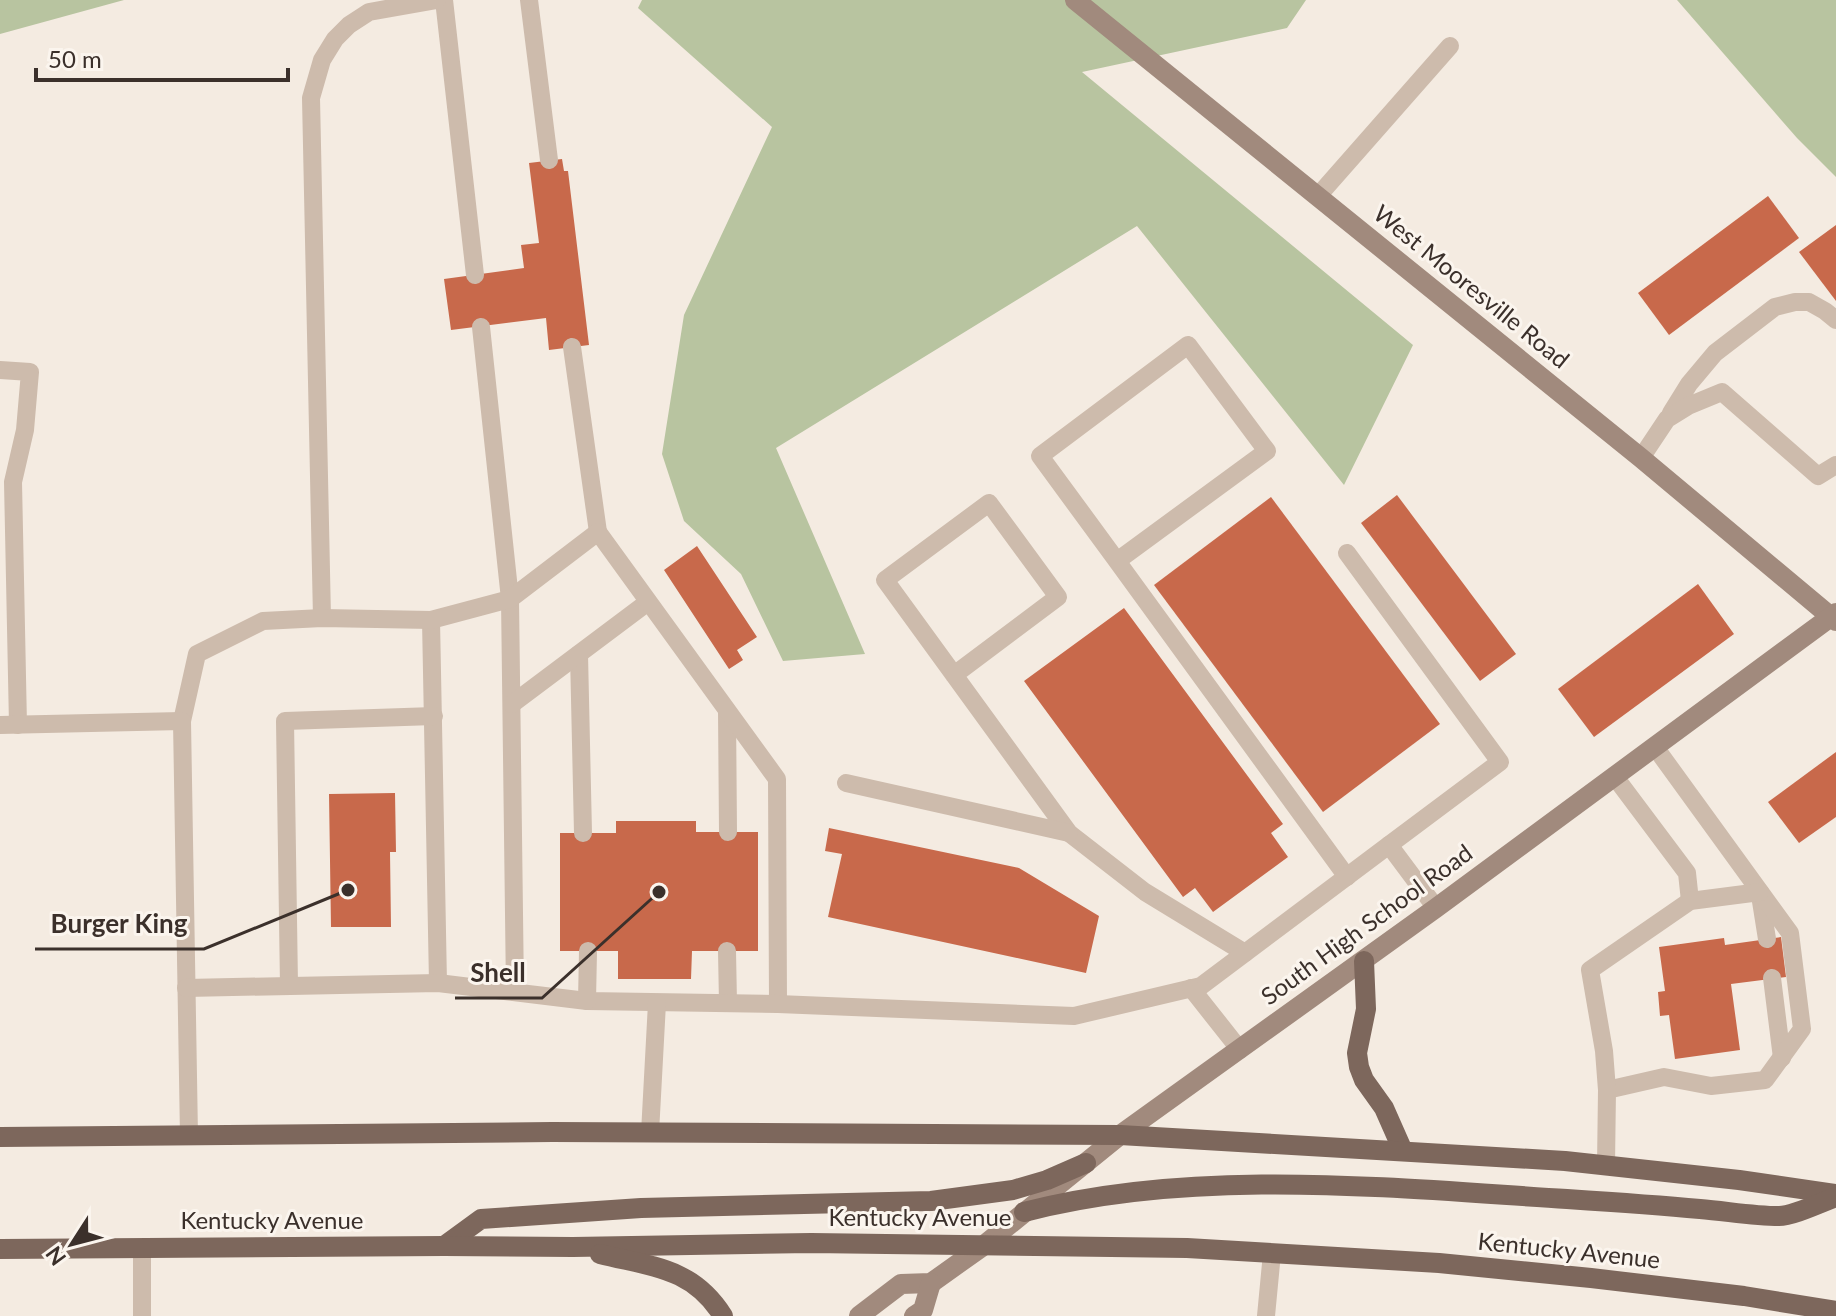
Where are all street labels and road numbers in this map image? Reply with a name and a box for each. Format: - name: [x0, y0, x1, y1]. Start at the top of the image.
- street label: West Mooresville Road: [1368, 198, 1576, 374]
- street label: South High School Road: [1255, 837, 1477, 1010]
- street label: Kentucky Avenue: [828, 1202, 1012, 1231]
- street label: Kentucky Avenue: [180, 1205, 364, 1234]
- street label: Kentucky Avenue: [1477, 1226, 1662, 1273]

